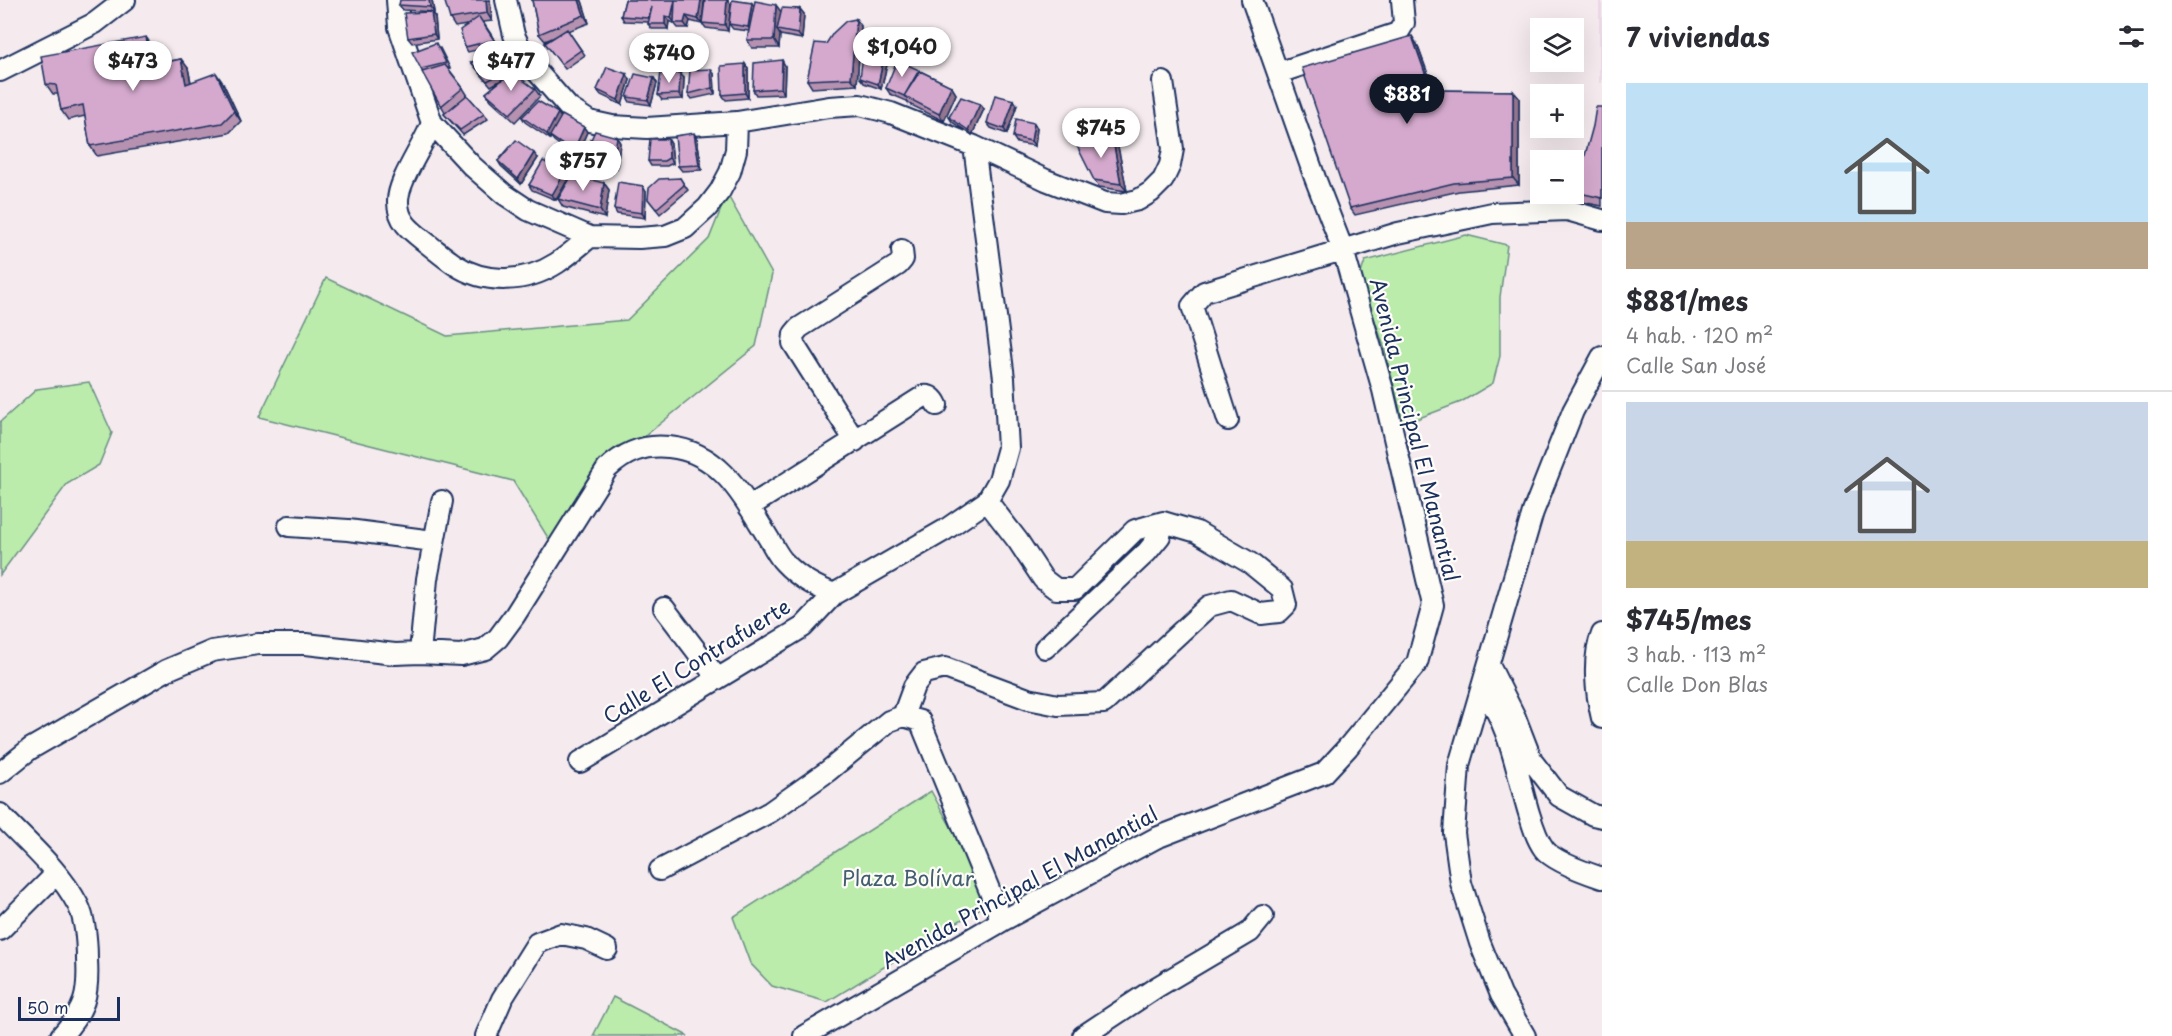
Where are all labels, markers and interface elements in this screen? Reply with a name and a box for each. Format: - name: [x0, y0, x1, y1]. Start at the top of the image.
- text: 7 viviendas: [1626, 17, 1770, 56]
- map controls: [1530, 18, 1584, 204]
- button: layers: [1530, 18, 1584, 72]
- icon: filters: [2115, 20, 2148, 53]
- pin: $1,040: [853, 27, 951, 78]
- text: $1,040: [867, 31, 937, 61]
- pin: $740: [633, 33, 705, 84]
- text: $740: [643, 37, 695, 67]
- pin: $473: [97, 41, 169, 92]
- pin: $477: [475, 41, 547, 92]
- text: $473: [108, 45, 158, 75]
- text: $477: [487, 45, 535, 75]
- pin: $881: [1371, 74, 1443, 125]
- text: $881: [1383, 78, 1431, 108]
- button: +: [1530, 84, 1584, 138]
- pin: $745: [1065, 108, 1137, 159]
- text: $745: [1076, 112, 1126, 142]
- icon: home: [1833, 122, 1941, 230]
- pin: $757: [547, 141, 619, 192]
- text: $757: [559, 145, 607, 175]
- button: −: [1530, 150, 1584, 204]
- street label: Avenida Principal El Manantial: [1363, 274, 1469, 585]
- text: $881/mes: [1626, 281, 1748, 320]
- text: 4 hab. · 120 m²: [1626, 320, 1773, 350]
- text: Calle San José: [1626, 350, 1766, 380]
- icon: home: [1833, 441, 1941, 549]
- street label: Calle El Contrafuerte: [596, 590, 796, 731]
- text: $745/mes: [1626, 600, 1752, 639]
- text: 3 hab. · 113 m²: [1626, 639, 1766, 669]
- text: Calle Don Blas: [1626, 669, 1768, 699]
- street label: Avenida Principal El Manantial: [875, 797, 1163, 976]
- park label: Plaza Bolívar: [842, 861, 974, 893]
- scale bar: [18, 994, 120, 1022]
- text: 50 m: [27, 995, 68, 1019]

